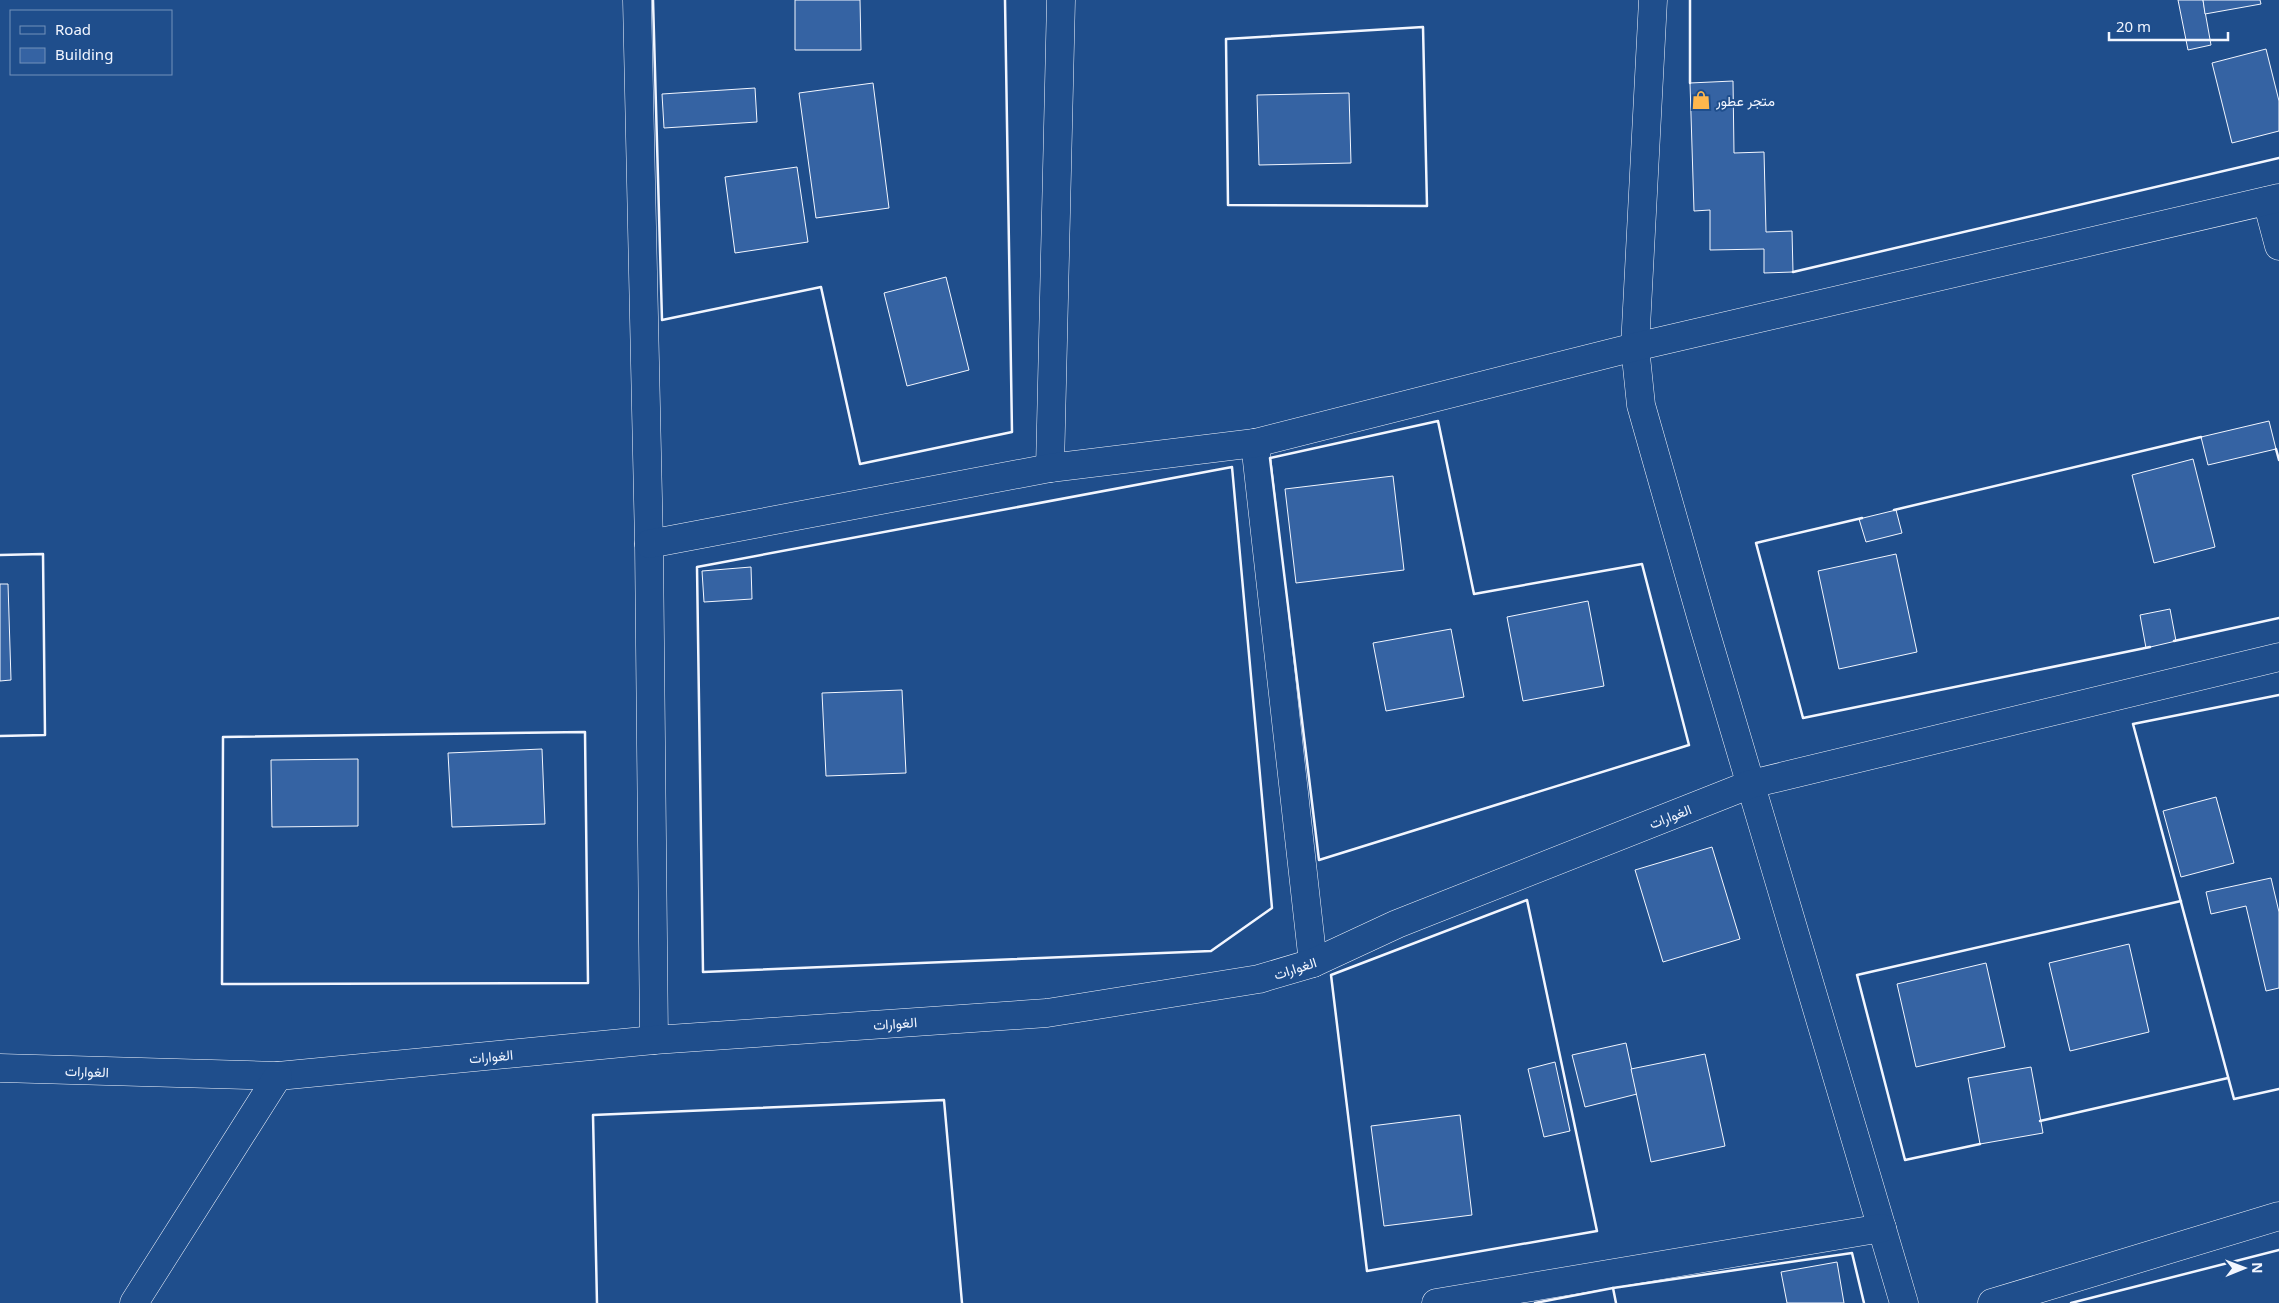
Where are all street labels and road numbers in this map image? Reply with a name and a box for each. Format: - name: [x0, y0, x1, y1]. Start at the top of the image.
- street label: الغوارات: [1646, 799, 1694, 833]
- street label: الغوارات: [1271, 952, 1319, 984]
- street label: الغوارات: [872, 1012, 918, 1034]
- street label: الغوارات: [468, 1045, 514, 1067]
- street label: الغوارات: [65, 1061, 109, 1081]

